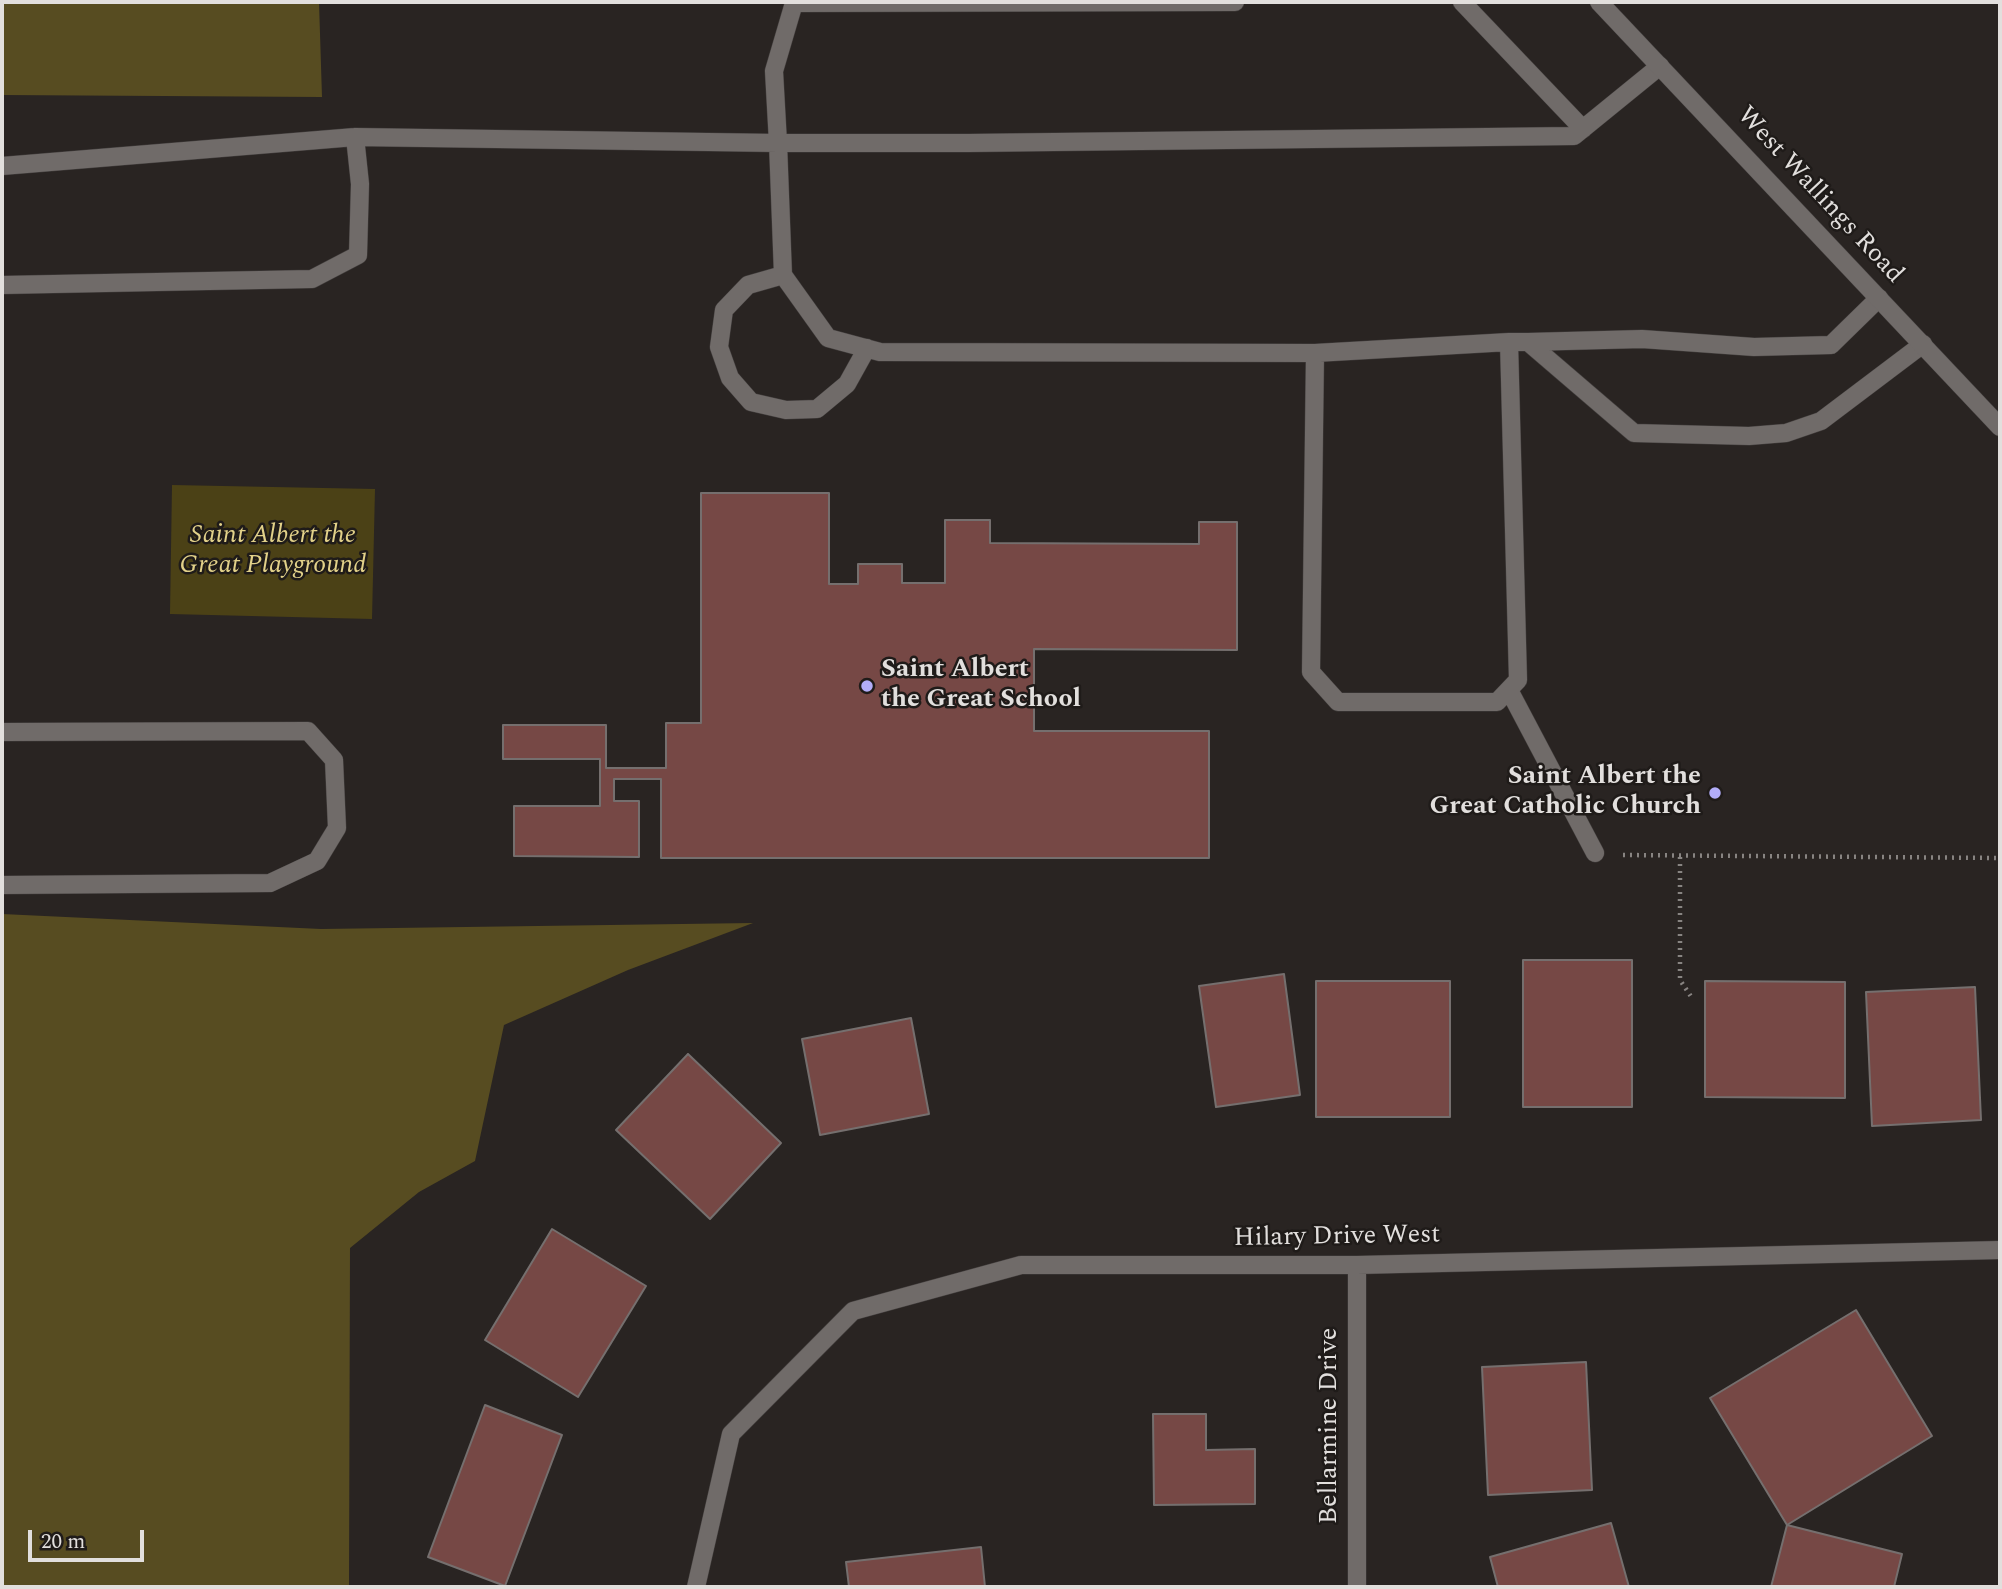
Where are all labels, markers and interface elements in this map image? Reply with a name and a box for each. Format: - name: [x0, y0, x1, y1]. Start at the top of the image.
- street label: West Wallings Road: [1729, 101, 1909, 291]
- park label: Saint Albert the Great Playground: [180, 521, 366, 582]
- place label: Saint Albert the Great School: [881, 655, 1081, 716]
- marker: Saint Albert the Great School: [859, 678, 875, 694]
- place label: Saint Albert the Great Catholic Church: [1430, 762, 1701, 824]
- marker: Saint Albert the Great Catholic Church: [1707, 785, 1723, 801]
- street label: Hilary Drive West: [1233, 1221, 1441, 1255]
- street label: Bellarmine Drive: [1315, 1328, 1347, 1524]
- scale bar: [32, 1516, 147, 1560]
- text: 20 m: [41, 1526, 85, 1558]

